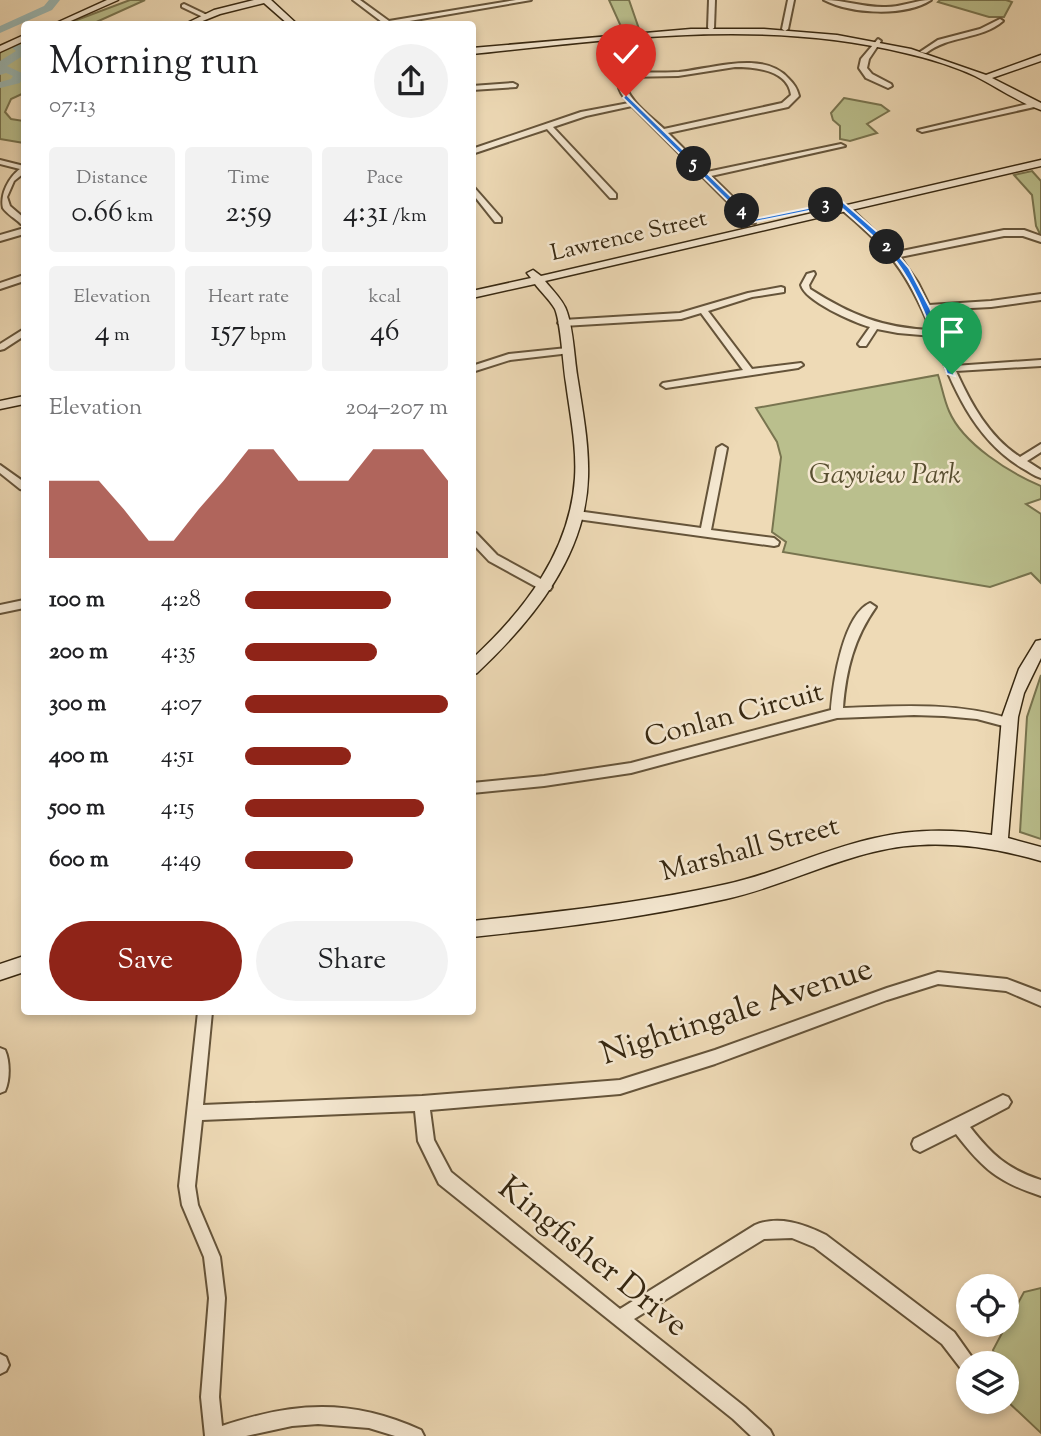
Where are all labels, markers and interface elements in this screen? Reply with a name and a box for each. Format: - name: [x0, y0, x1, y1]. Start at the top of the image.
- pin: [596, 24, 656, 96]
- icon: check: [607, 35, 645, 73]
- text: Morning run: [49, 37, 259, 91]
- button: share: [374, 44, 448, 118]
- text: 07:13: [49, 90, 96, 123]
- pin: 5: [676, 146, 712, 182]
- text: 5: [690, 150, 697, 177]
- text: Distance: [76, 165, 148, 192]
- text: Time: [227, 165, 270, 192]
- text: Pace: [367, 165, 403, 192]
- pin: 3: [808, 188, 844, 222]
- text: 3: [822, 191, 829, 218]
- text: 0.66: [71, 192, 123, 235]
- text: 2:59: [225, 192, 272, 235]
- text: 4:31: [343, 192, 388, 235]
- pin: 4: [724, 194, 760, 228]
- text: 4: [737, 197, 746, 224]
- text: km: [123, 203, 153, 230]
- text: /km: [388, 203, 427, 230]
- street label: Lawrence Street: [548, 203, 711, 271]
- pin: 2: [870, 230, 904, 264]
- text: 2: [882, 233, 891, 260]
- text: Elevation: [74, 284, 151, 311]
- text: Heart rate: [208, 284, 289, 311]
- text: kcal: [369, 284, 401, 311]
- pin: [922, 302, 982, 374]
- text: 4: [95, 311, 110, 354]
- text: 157: [210, 311, 246, 354]
- text: 46: [370, 311, 400, 354]
- icon: arrive: [933, 313, 971, 351]
- text: m: [110, 322, 130, 349]
- text: bpm: [246, 322, 287, 349]
- text: Elevation: [49, 392, 142, 425]
- text: 204–207 m: [345, 392, 448, 425]
- park label: Gayview Park: [809, 456, 961, 496]
- text: 100 m: [49, 584, 105, 617]
- text: 4:28: [161, 584, 201, 617]
- text: 200 m: [49, 636, 108, 669]
- text: 4:35: [161, 636, 196, 669]
- street label: Conlan Circuit: [640, 673, 828, 759]
- text: 300 m: [49, 688, 106, 721]
- text: 4:07: [161, 688, 202, 721]
- text: 400 m: [49, 740, 109, 773]
- text: 4:51: [161, 740, 194, 773]
- text: 500 m: [49, 792, 105, 825]
- text: 4:15: [161, 792, 194, 825]
- street label: Marshall Street: [656, 807, 844, 893]
- text: 600 m: [49, 844, 109, 877]
- text: 4:49: [161, 844, 201, 877]
- button: Save: [49, 921, 242, 1001]
- button: Share: [256, 921, 448, 1001]
- street label: Nightingale Avenue: [595, 946, 879, 1080]
- street label: Kingfisher Drive: [486, 1166, 698, 1350]
- map controls: [956, 1274, 1019, 1414]
- button: locate: [956, 1274, 1019, 1337]
- button: layers: [956, 1351, 1019, 1414]

